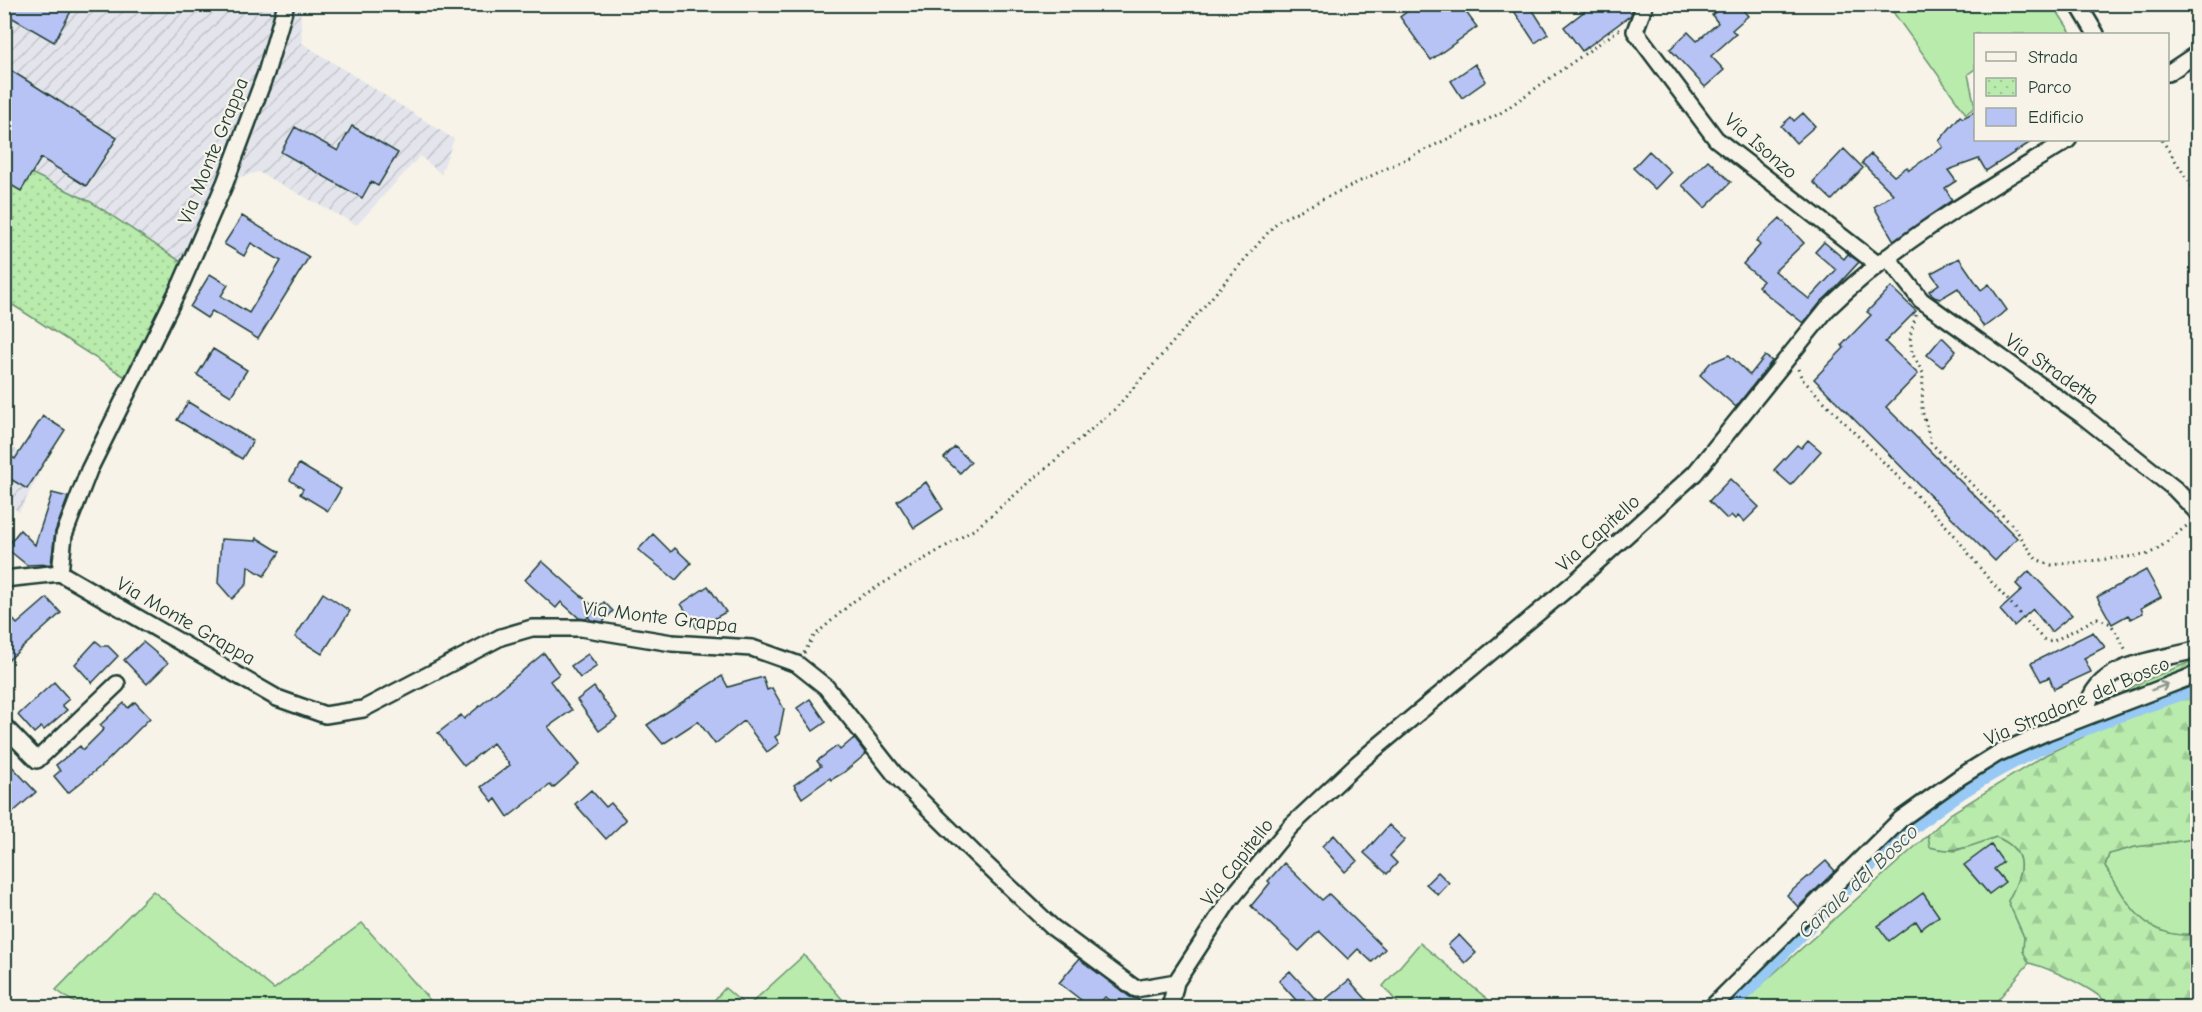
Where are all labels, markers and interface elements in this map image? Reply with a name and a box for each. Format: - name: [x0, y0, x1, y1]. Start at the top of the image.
- legend: [1974, 33, 2169, 141]
- text: Strada: [2028, 47, 2078, 68]
- street label: Via Monte Grappa: [173, 74, 253, 228]
- text: Parco: [2028, 77, 2071, 98]
- text: Edificio: [2028, 107, 2084, 128]
- street label: Via Isonzo: [1720, 108, 1802, 184]
- street label: Via Stradetta: [2001, 328, 2103, 410]
- street label: Via Capitello: [1551, 489, 1645, 577]
- street label: Via Monte Grappa: [113, 572, 259, 670]
- street label: Via Monte Grappa: [581, 596, 739, 638]
- street label: Via Stradone del Bosco: [1981, 652, 2173, 750]
- one-way arrow: [2150, 681, 2169, 692]
- street label: Via Capitello: [1196, 814, 1278, 910]
- water label: Canale del Bosco: [1793, 819, 1923, 943]

